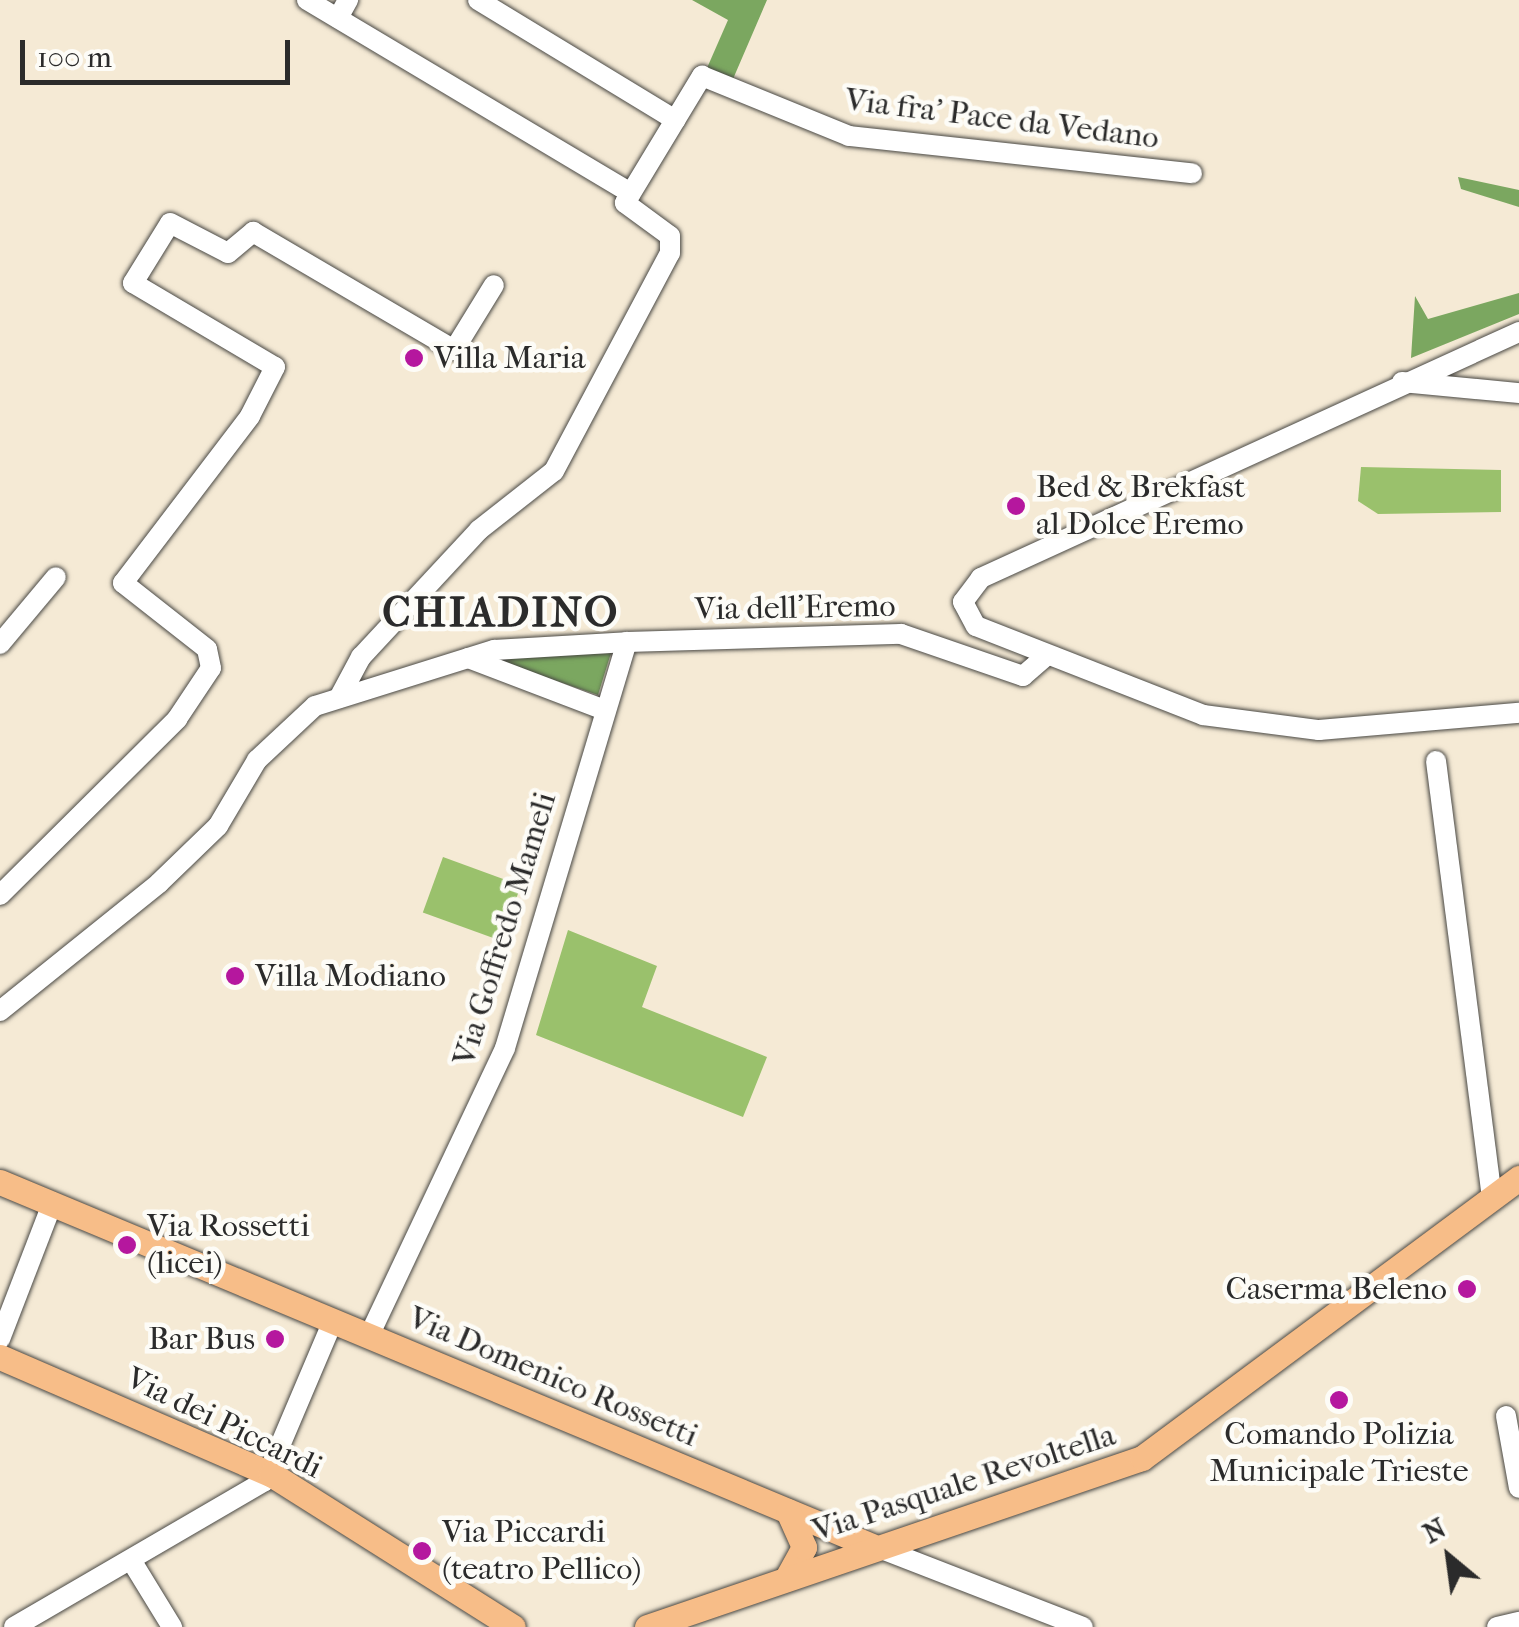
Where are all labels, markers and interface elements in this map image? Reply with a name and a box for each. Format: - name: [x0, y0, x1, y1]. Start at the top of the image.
- scale bar: [25, 20, 295, 82]
- text: 100 m: [37, 40, 112, 75]
- street label: Via fra' Pace da Vedano: [843, 81, 1161, 157]
- place label: Villa Maria: [434, 339, 586, 377]
- marker: Villa Maria: [403, 347, 425, 369]
- place label: Bed & Brekfast al Dolce Eremo: [1036, 469, 1245, 544]
- marker: Bed & Brekfast al Dolce Eremo: [1005, 495, 1027, 517]
- street label: Via dell'Eremo: [694, 587, 896, 629]
- district label: CHIADINO: [382, 588, 620, 638]
- street label: Via Goffredo Mameli: [445, 788, 565, 1070]
- place label: Villa Modiano: [255, 957, 446, 995]
- marker: Villa Modiano: [224, 965, 246, 987]
- place label: Via Rossetti (licei): [147, 1208, 310, 1283]
- marker: Via Rossetti (licei): [116, 1234, 138, 1256]
- place label: Caserma Beleno: [1226, 1270, 1447, 1308]
- marker: Caserma Beleno: [1456, 1278, 1478, 1300]
- street label: Via Domenico Rossetti: [403, 1299, 703, 1455]
- place label: Bar Bus: [148, 1320, 255, 1358]
- marker: Bar Bus: [264, 1328, 286, 1350]
- street label: Via dei Piccardi: [120, 1359, 328, 1487]
- marker: Comando Polizia Municipale Trieste: [1328, 1389, 1350, 1411]
- street label: Via Pasquale Revoltella: [808, 1416, 1120, 1550]
- place label: Comando Polizia Municipale Trieste: [1210, 1416, 1468, 1491]
- north arrow: [1399, 1507, 1499, 1607]
- text: N: [1417, 1511, 1452, 1550]
- place label: Via Piccardi (teatro Pellico): [442, 1514, 641, 1589]
- marker: Via Piccardi (teatro Pellico): [411, 1540, 433, 1562]

